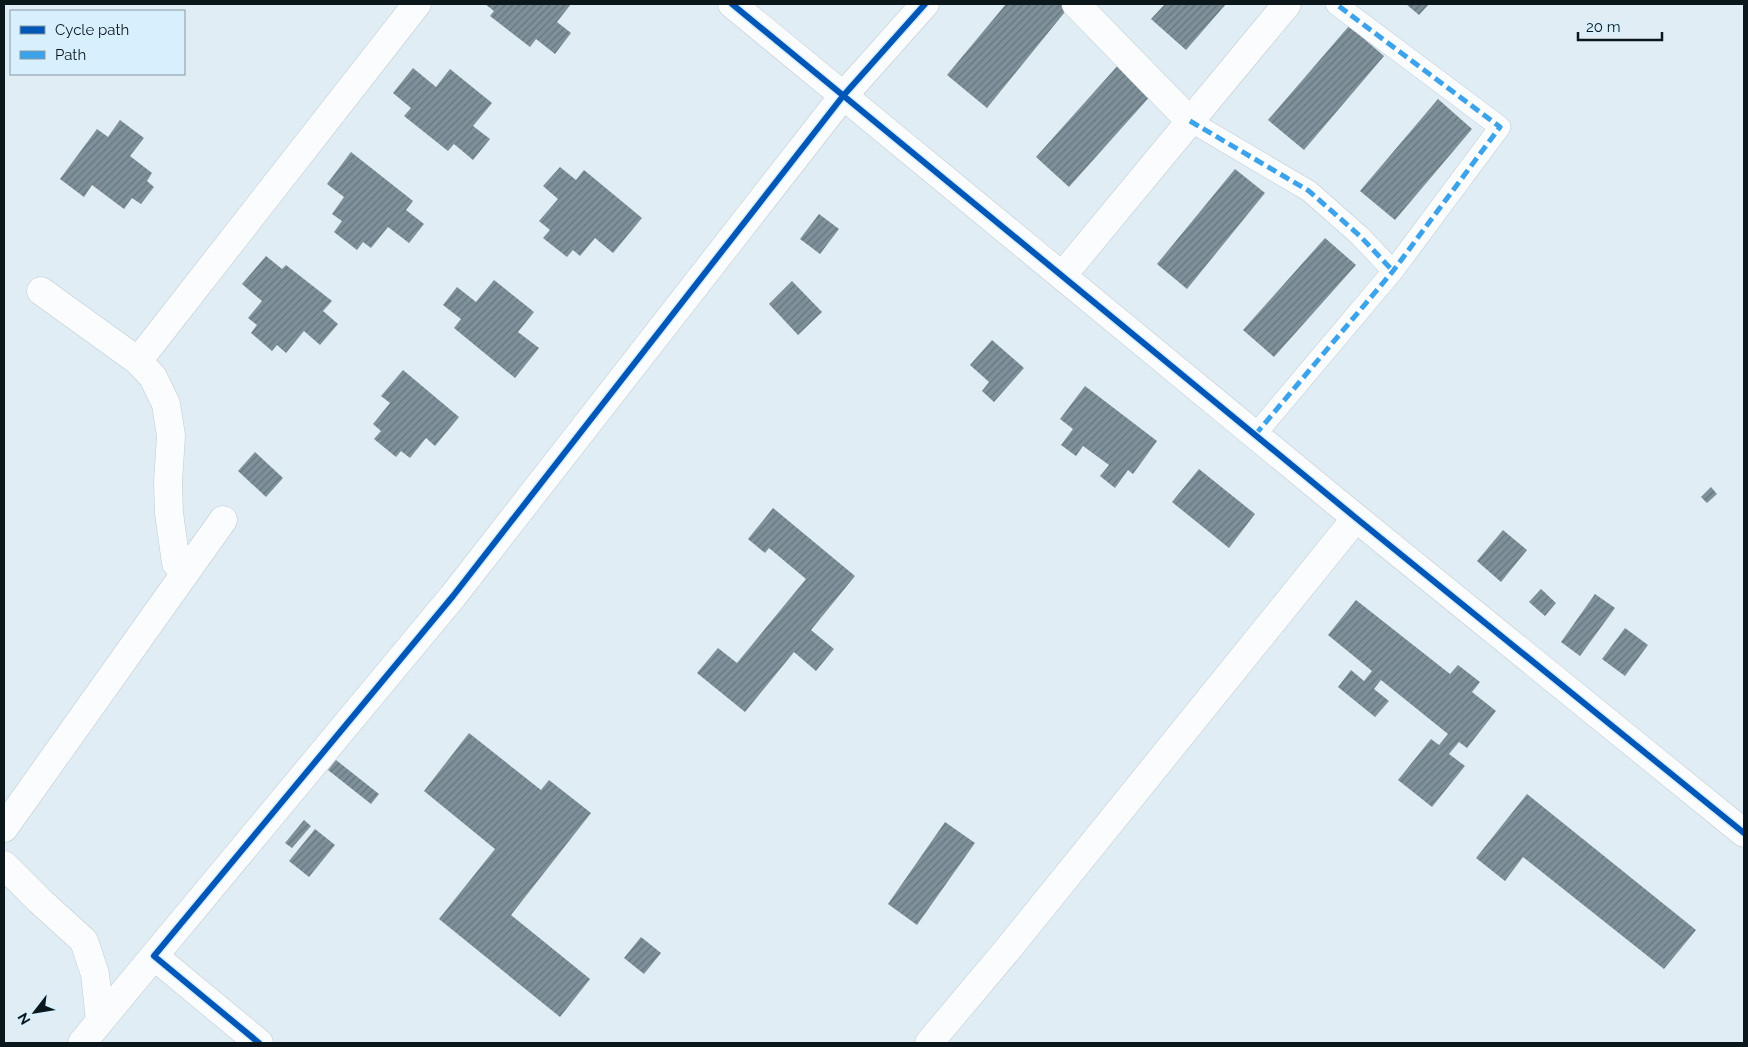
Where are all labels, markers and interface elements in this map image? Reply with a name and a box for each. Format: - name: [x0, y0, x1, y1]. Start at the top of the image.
- legend: [10, 10, 185, 75]
- scale bar: [1578, 10, 1662, 42]
- text: 20 m: [1586, 18, 1621, 36]
- text: Cycle path: [55, 21, 129, 39]
- text: Path: [55, 46, 86, 64]
- north arrow: [10, 987, 60, 1037]
- text: N: [14, 1010, 33, 1027]

